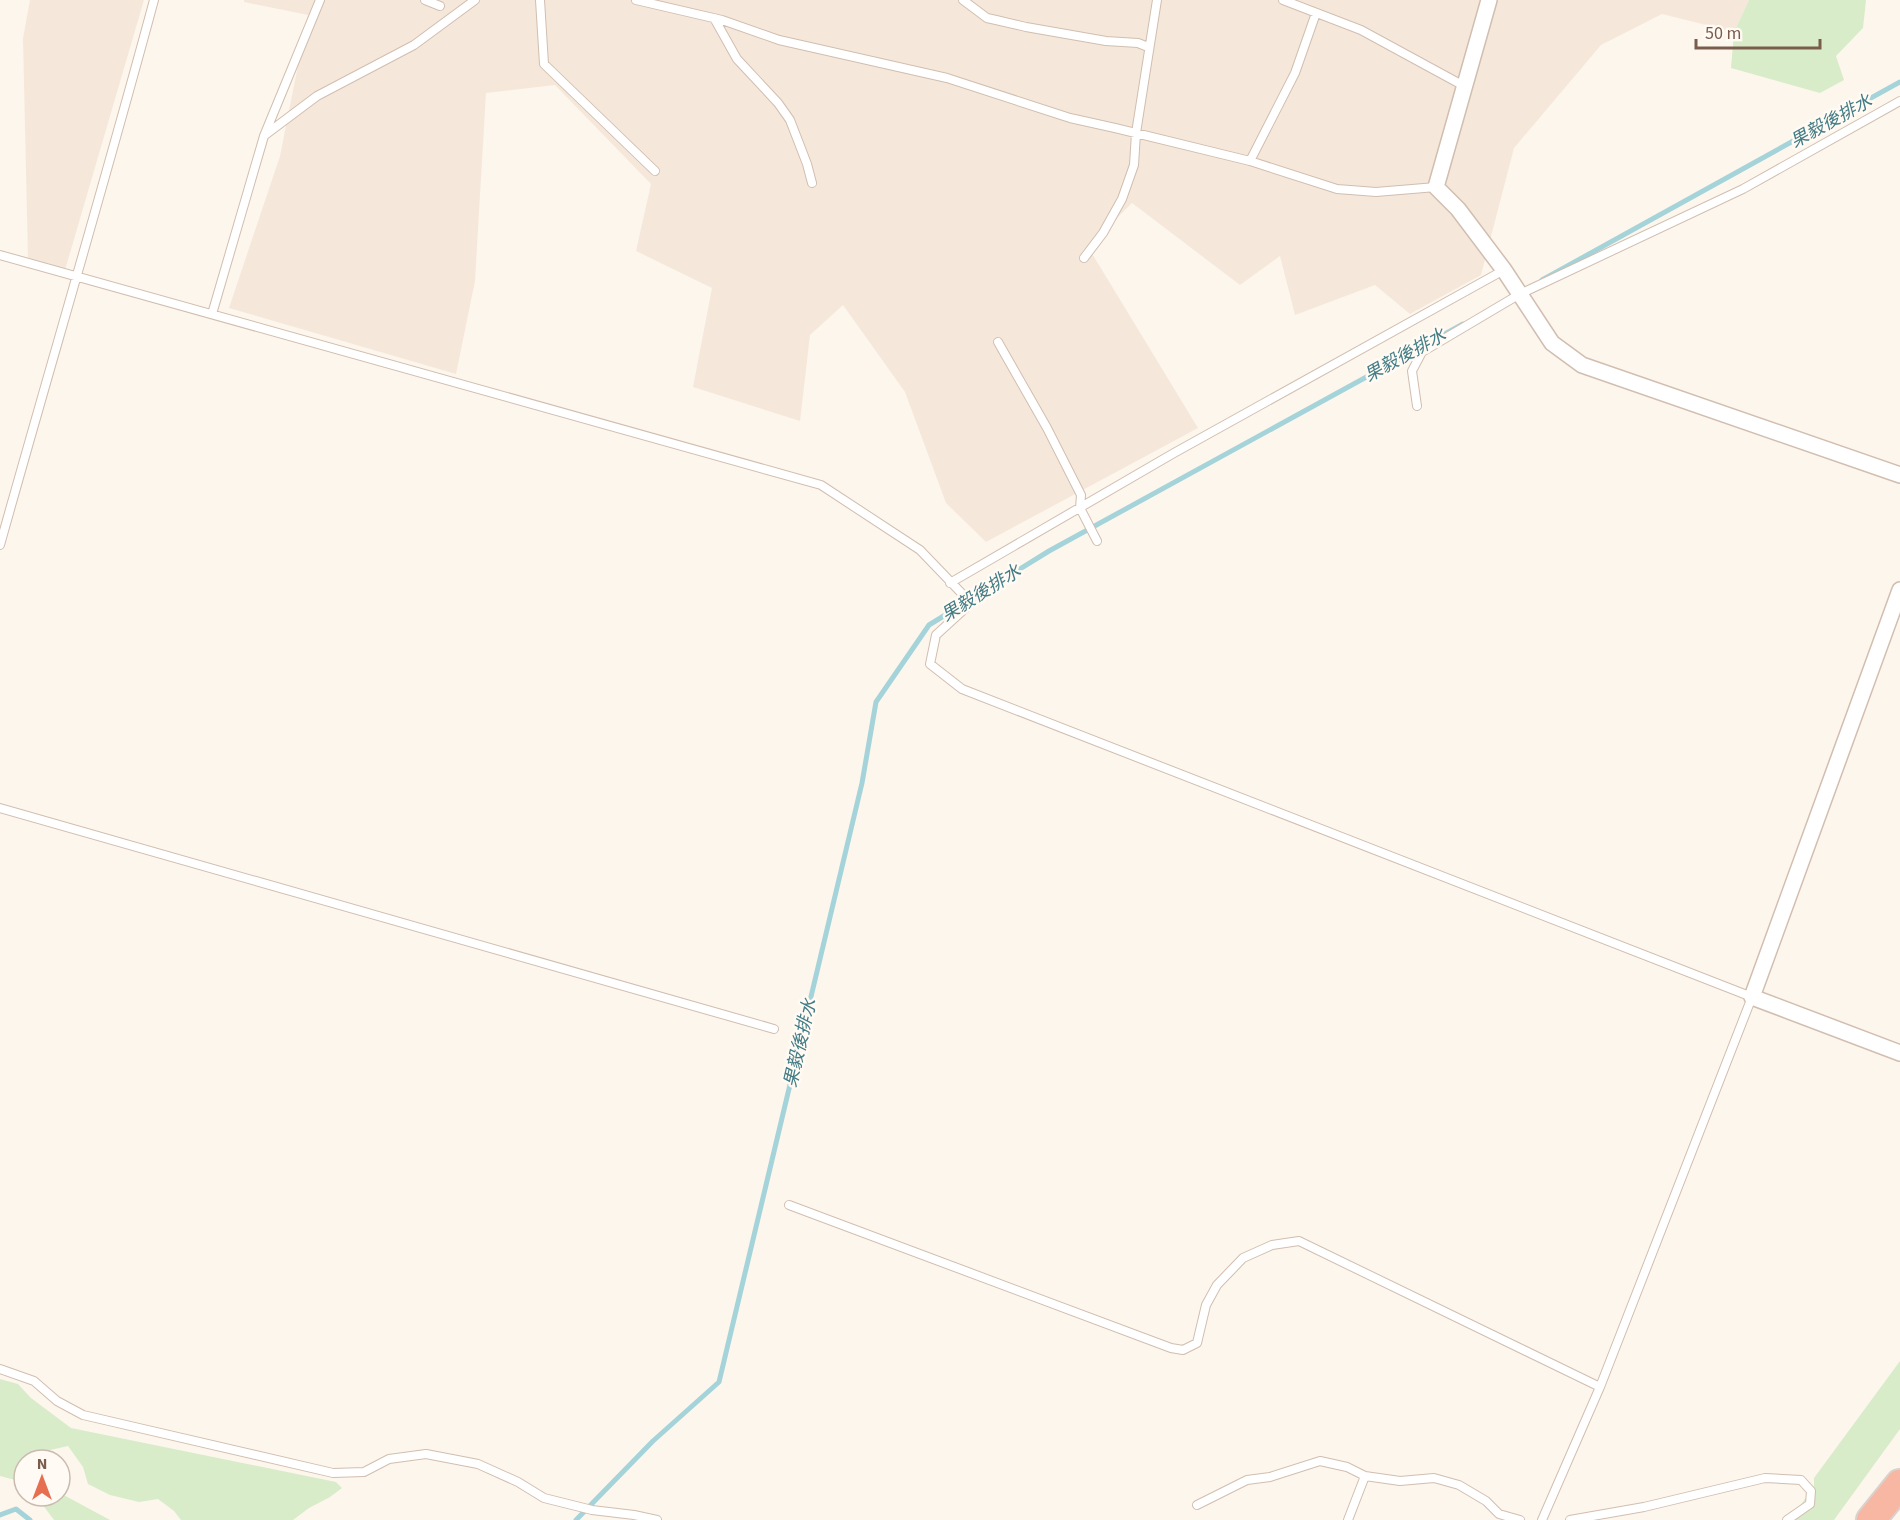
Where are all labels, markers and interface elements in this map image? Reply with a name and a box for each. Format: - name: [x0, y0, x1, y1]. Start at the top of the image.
- scale bar: [1696, 12, 1820, 50]
- text: 50 m: [1705, 21, 1741, 46]
- water label: 果毅後排水: [1786, 88, 1878, 154]
- water label: 果毅後排水: [1360, 322, 1452, 388]
- water label: 果毅後排水: [936, 558, 1027, 628]
- water label: 果毅後排水: [778, 995, 823, 1090]
- north arrow: [12, 1448, 72, 1508]
- text: N: [37, 1453, 47, 1475]

